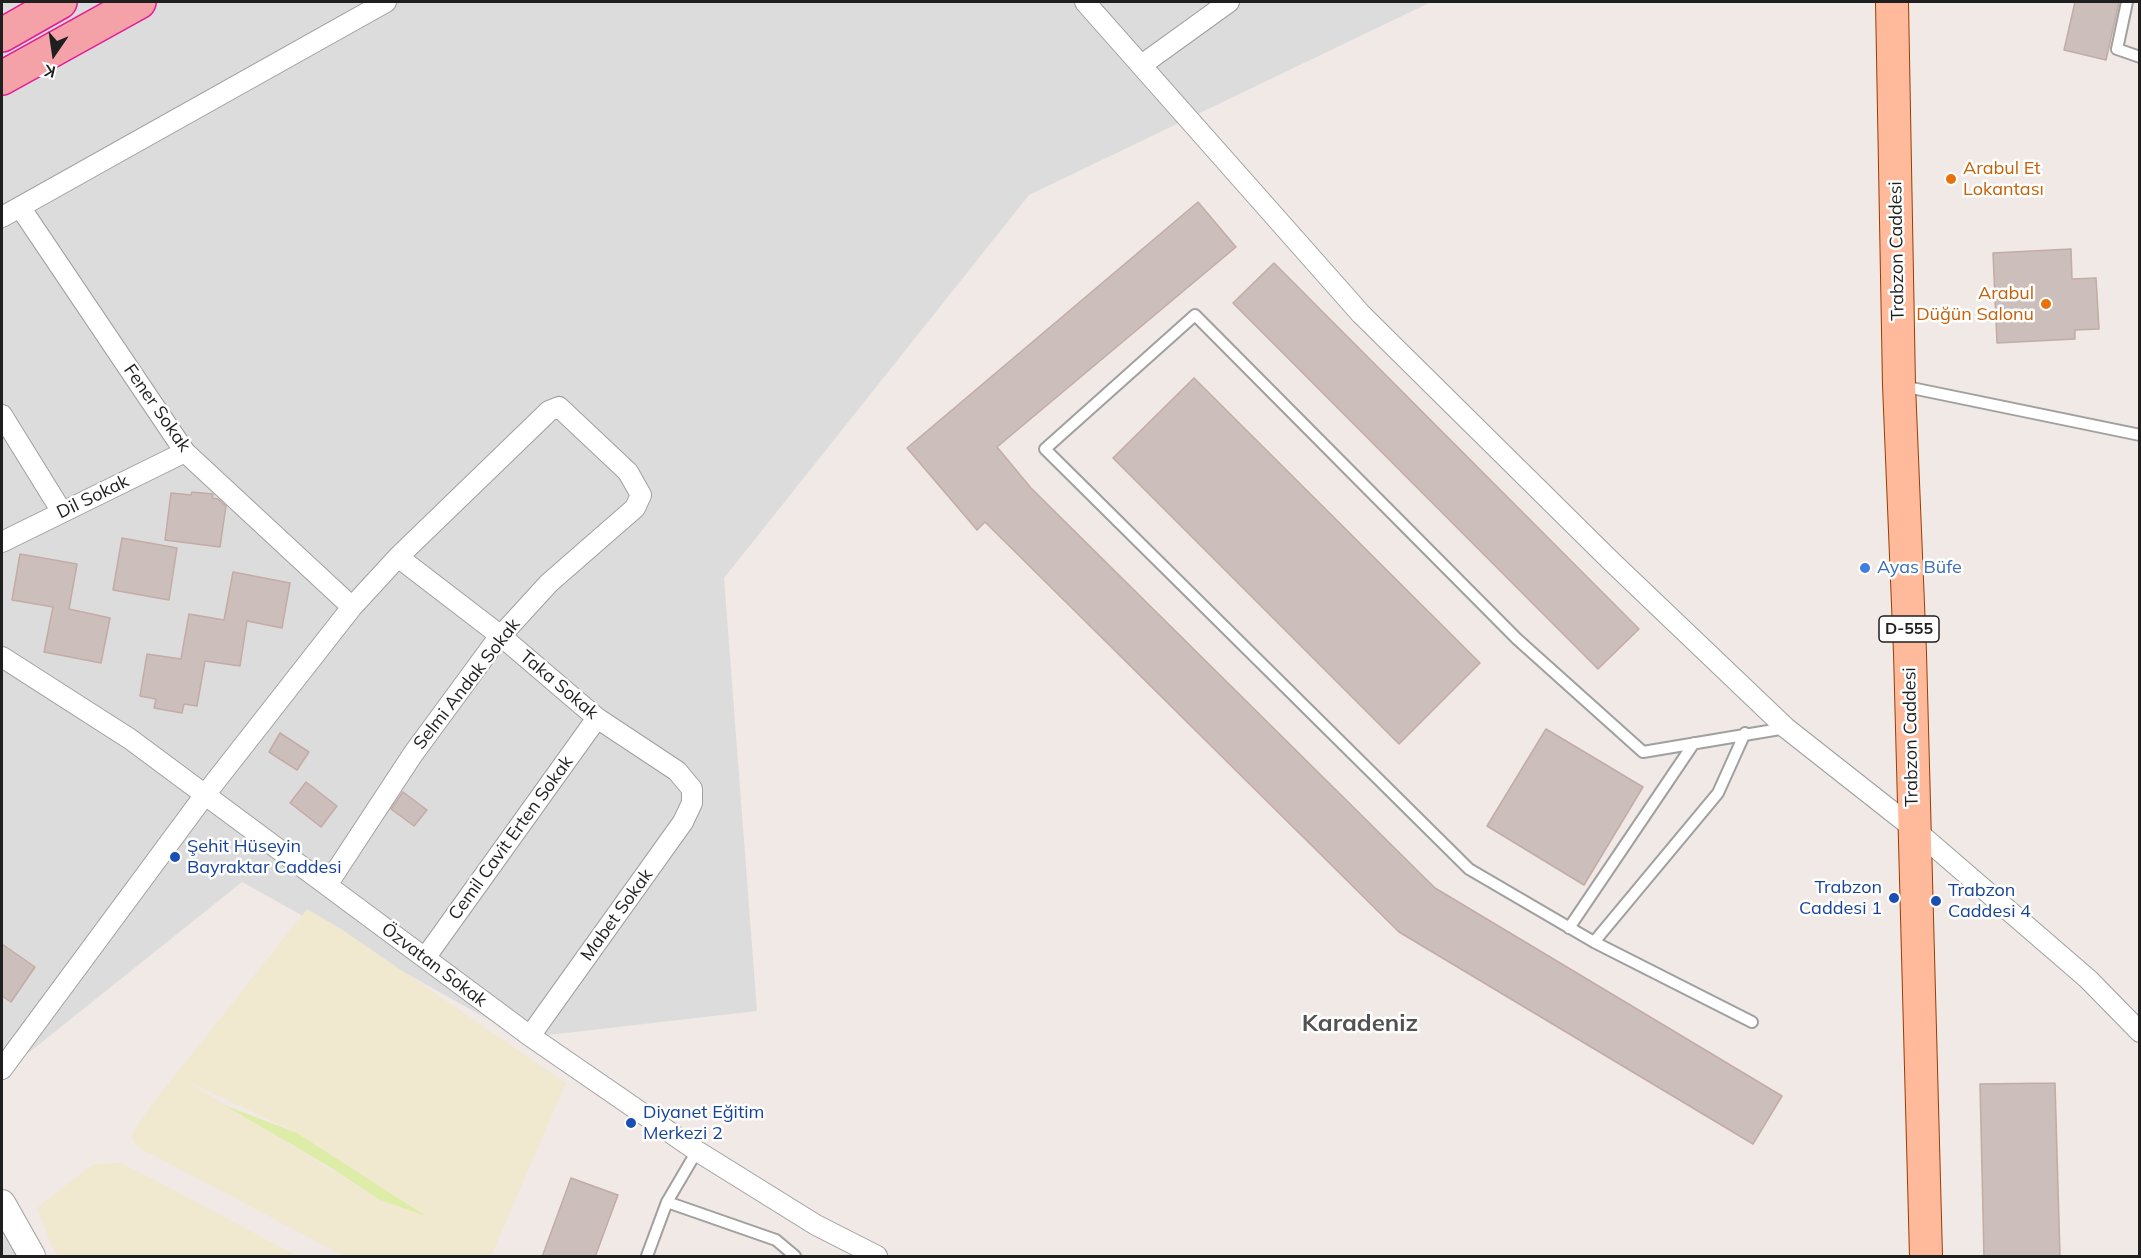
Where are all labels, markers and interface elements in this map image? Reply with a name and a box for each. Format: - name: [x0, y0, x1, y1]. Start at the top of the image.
- north arrow: [24, 24, 84, 84]
- text: K: [43, 61, 57, 82]
- place label: Arabul Et Lokantası: [1963, 158, 2044, 201]
- marker: Arabul Et Lokantası: [1944, 172, 1958, 186]
- street label: Trabzon Caddesi: [1885, 181, 1909, 321]
- place label: Arabul Düğün Salonu: [1916, 283, 2034, 326]
- marker: Arabul Düğün Salonu: [2039, 297, 2053, 311]
- street label: Fener Sokak: [119, 360, 195, 456]
- street label: Dil Sokak: [53, 470, 133, 524]
- place label: Ayas Büfe: [1877, 557, 1962, 579]
- marker: Ayas Büfe: [1858, 561, 1872, 575]
- street label: Selmi Andak Sokak: [409, 614, 525, 754]
- road number: D-555: [1879, 616, 1939, 642]
- street label: Taka Sokak: [515, 646, 603, 724]
- street label: Trabzon Caddesi: [1899, 667, 1923, 807]
- street label: Cemil Cavit Erten Sokak: [444, 752, 578, 924]
- place label: Şehit Hüseyin Bayraktar Caddesi: [187, 836, 342, 878]
- marker: Şehit Hüseyin Bayraktar Caddesi: [168, 850, 182, 864]
- street label: Mabet Sokak: [576, 865, 658, 965]
- place label: Trabzon Caddesi 1: [1799, 877, 1882, 920]
- place label: Trabzon Caddesi 4: [1948, 880, 2031, 922]
- marker: Trabzon Caddesi 1: [1887, 891, 1901, 905]
- marker: Trabzon Caddesi 4: [1929, 894, 1943, 908]
- street label: Özvatan Sokak: [377, 918, 491, 1012]
- district label: Karadeniz: [1302, 1010, 1418, 1038]
- place label: Diyanet Eğitim Merkezi 2: [643, 1102, 764, 1144]
- marker: Diyanet Eğitim Merkezi 2: [624, 1116, 638, 1130]

